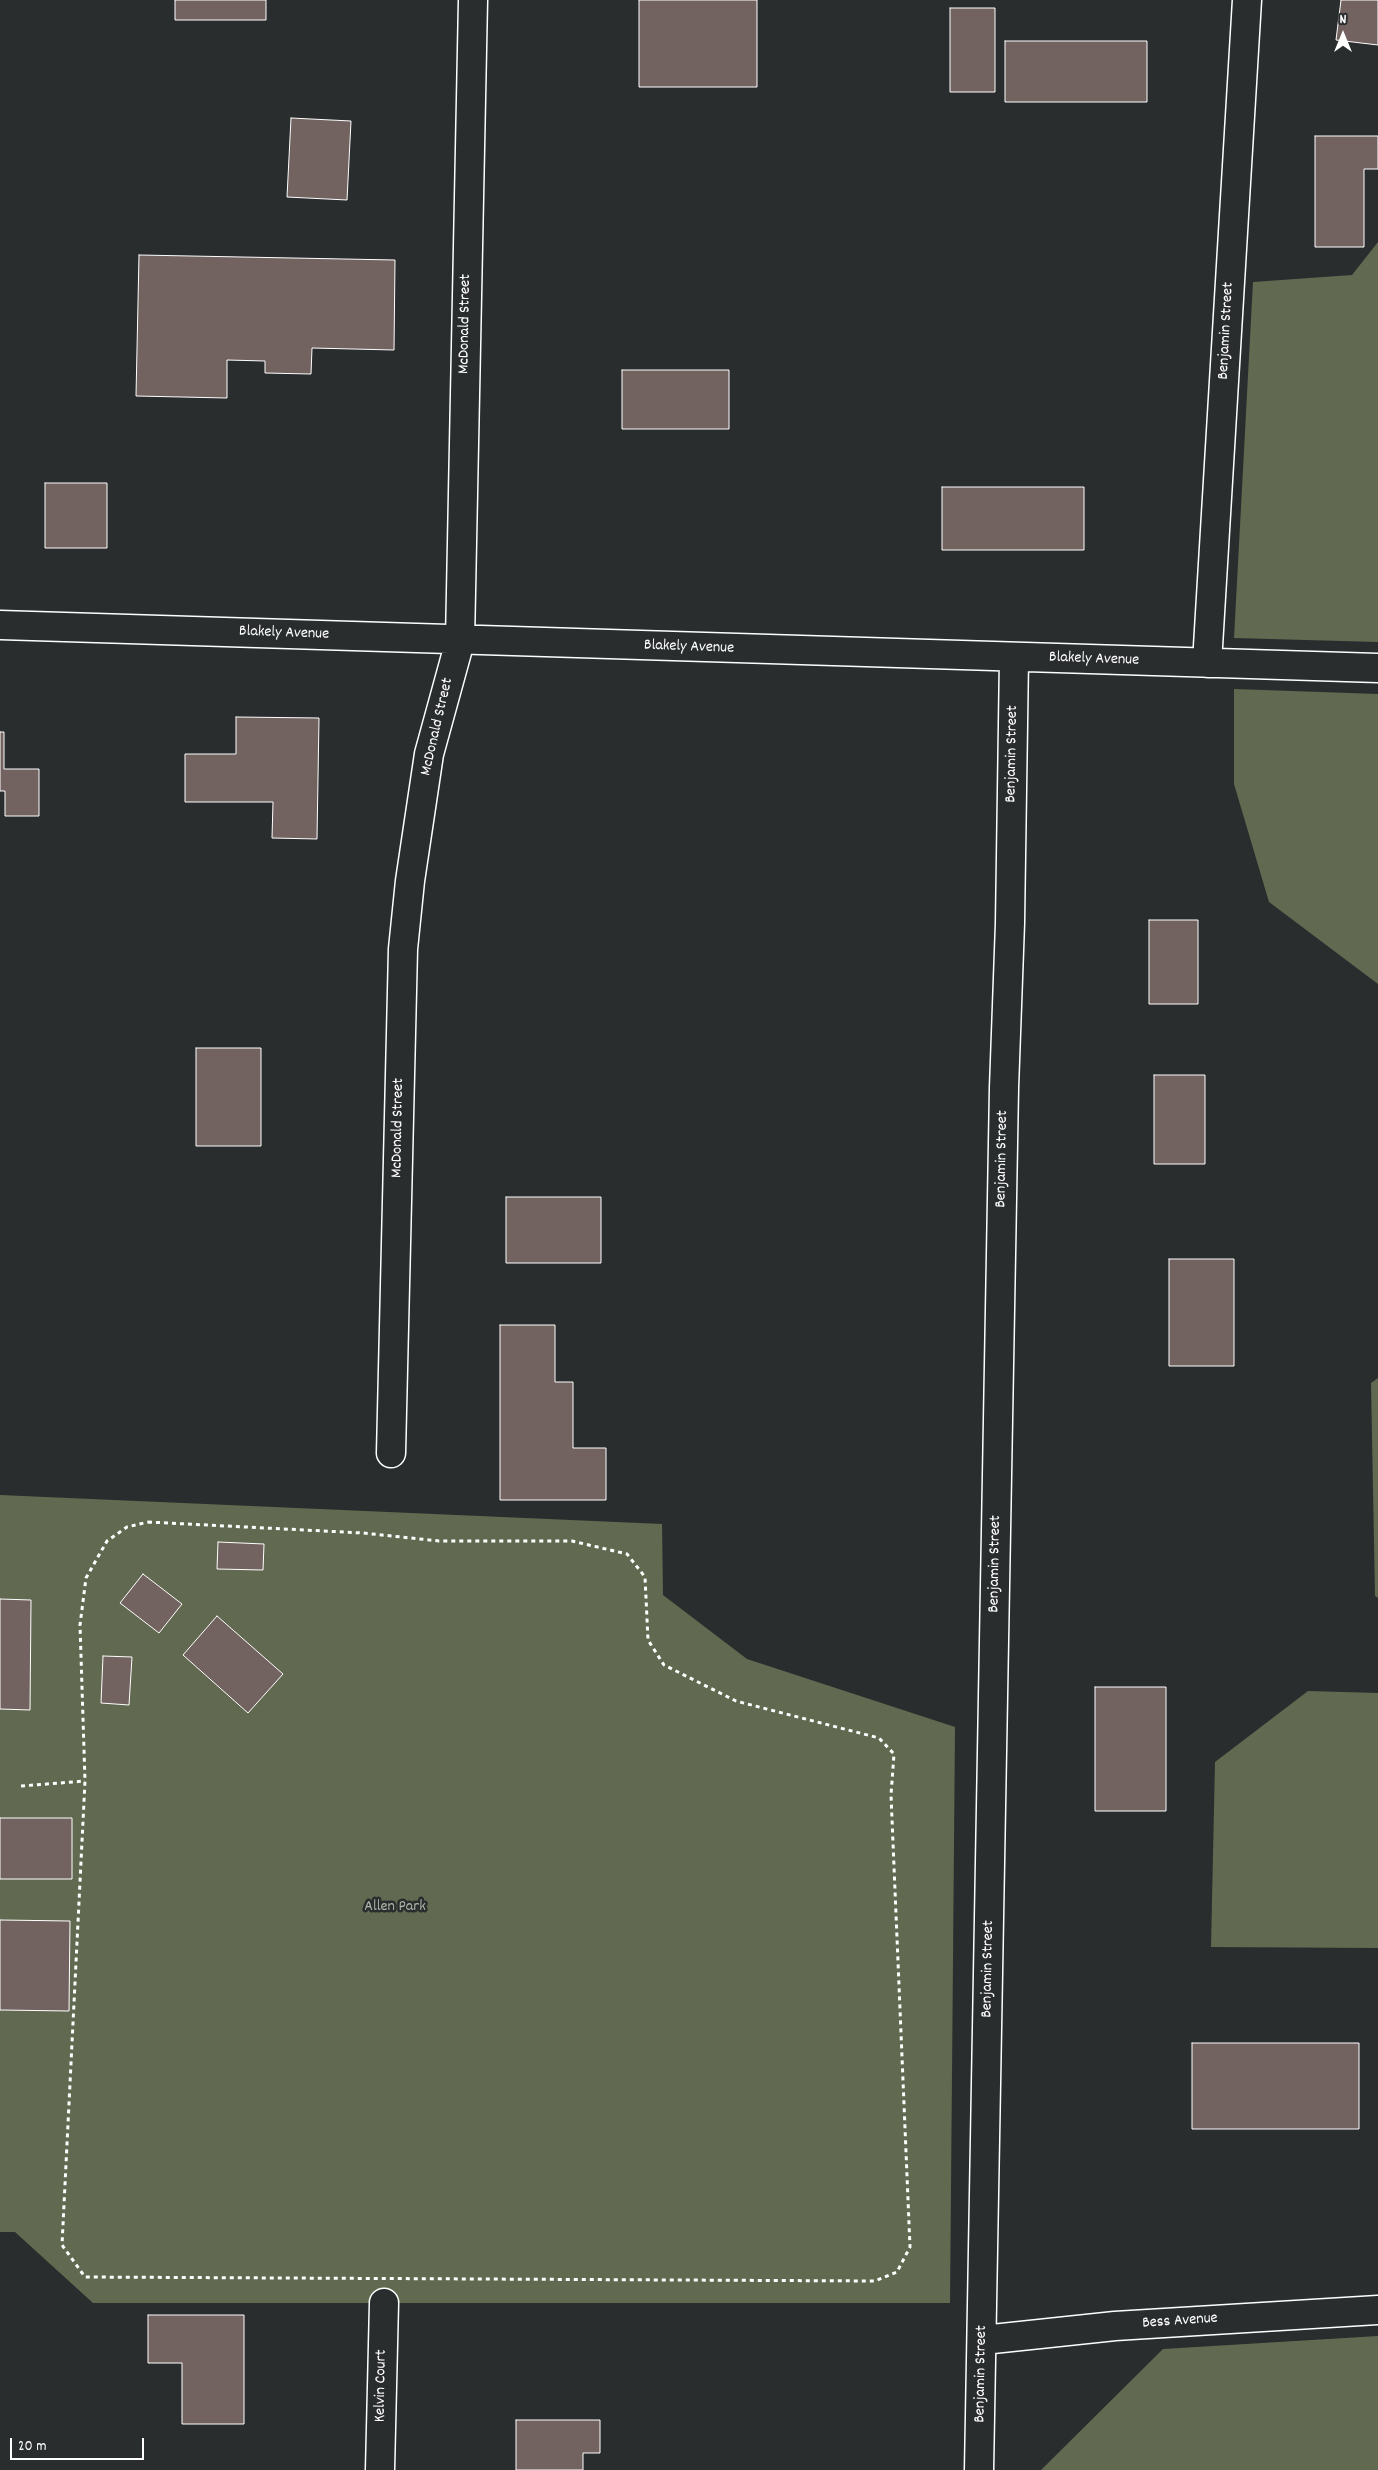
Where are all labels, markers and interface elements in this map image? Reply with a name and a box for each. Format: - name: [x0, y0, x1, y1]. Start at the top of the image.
- north arrow: [1318, 10, 1368, 60]
- text: N: [1340, 10, 1346, 30]
- street label: McDonald Street: [456, 274, 476, 374]
- street label: Benjamin Street: [1215, 282, 1239, 380]
- street label: Blakely Avenue: [239, 623, 329, 645]
- street label: Blakely Avenue: [644, 637, 734, 659]
- street label: Blakely Avenue: [1049, 649, 1139, 671]
- street label: McDonald Street: [417, 676, 459, 778]
- street label: Benjamin Street: [1003, 705, 1023, 803]
- street label: McDonald Street: [389, 1078, 409, 1178]
- street label: Benjamin Street: [993, 1110, 1013, 1208]
- street label: Benjamin Street: [986, 1515, 1006, 1613]
- park label: Allen Park: [364, 1898, 426, 1918]
- street label: Benjamin Street: [979, 1920, 999, 2018]
- street label: Bess Avenue: [1142, 2310, 1218, 2334]
- street label: Benjamin Street: [972, 2325, 992, 2423]
- street label: Kelvin Court: [372, 2350, 392, 2422]
- scale bar: [12, 2428, 146, 2460]
- text: 20 m: [18, 2436, 46, 2458]

